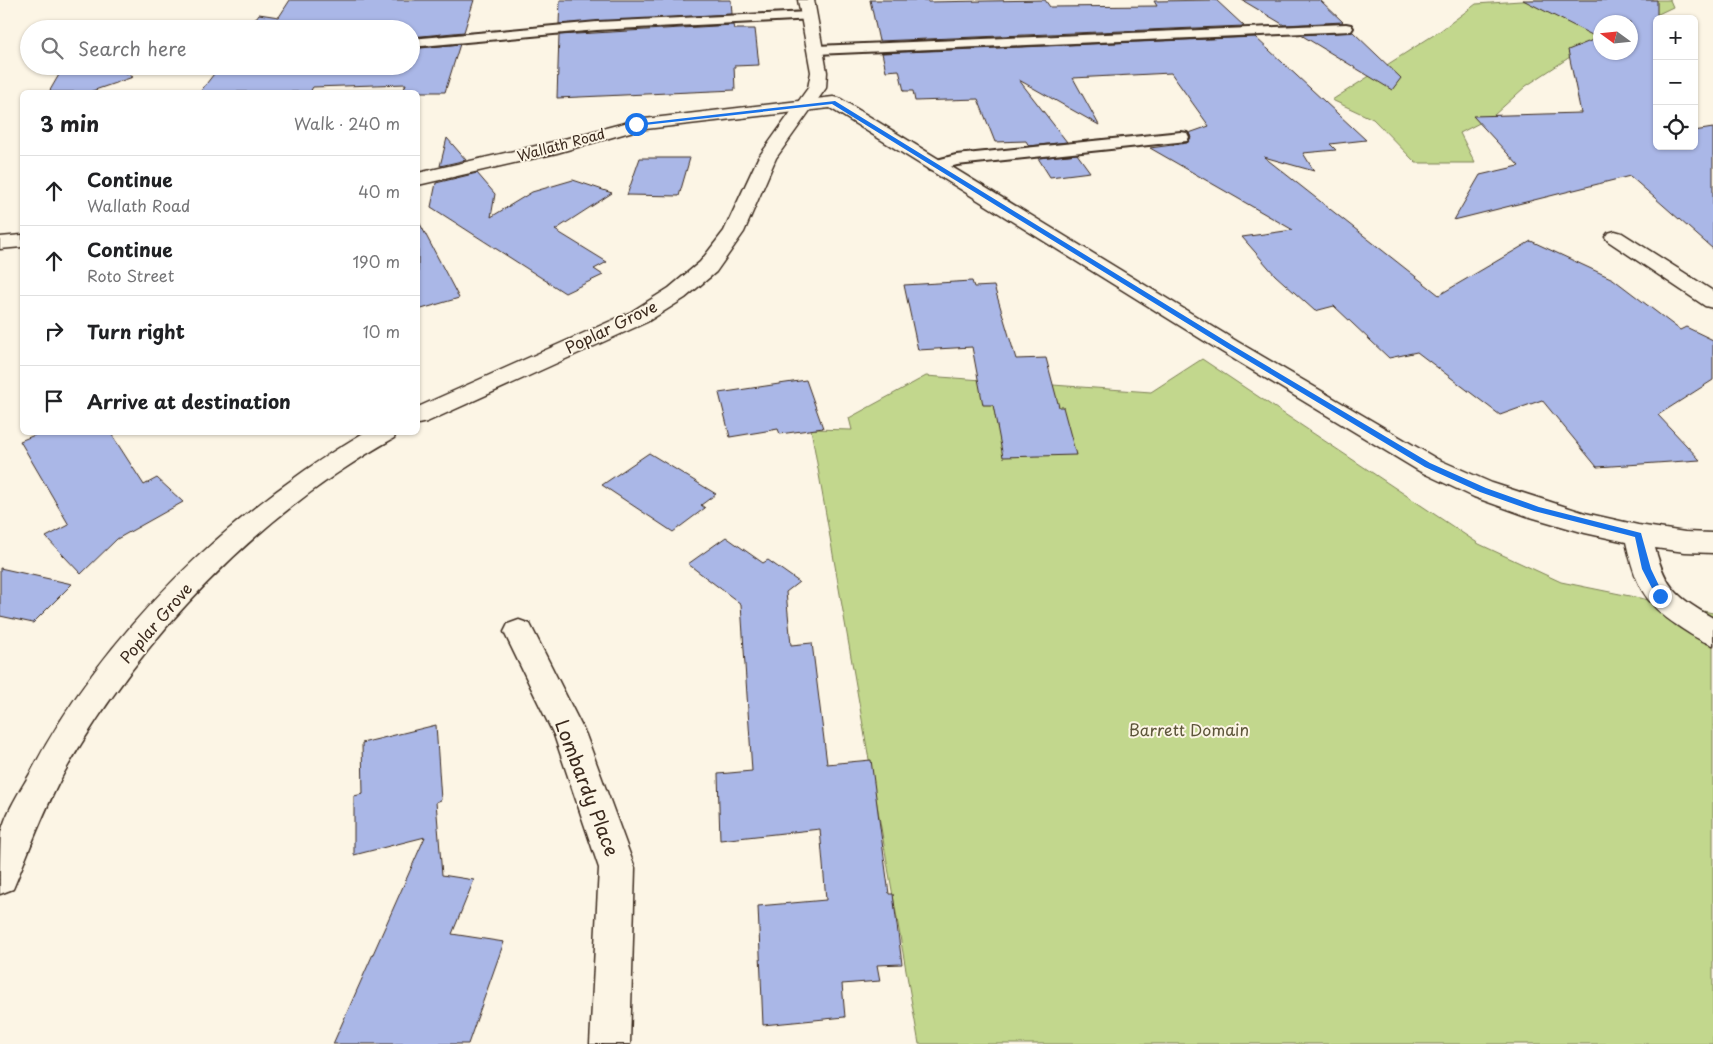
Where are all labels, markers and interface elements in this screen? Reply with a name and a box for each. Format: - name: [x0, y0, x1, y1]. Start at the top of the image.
- north arrow: [1593, 15, 1638, 60]
- map controls: [1653, 15, 1698, 150]
- button: +: [1653, 15, 1698, 60]
- search box: [20, 20, 420, 75]
- icon: search: [38, 34, 66, 62]
- text: Search here: [78, 34, 187, 62]
- button: −: [1653, 60, 1698, 105]
- button: locate: [1653, 105, 1698, 150]
- text: 3 min: [40, 107, 99, 139]
- text: Walk · 240 m: [294, 111, 400, 135]
- route start: [625, 113, 648, 136]
- street label: Wallath Road: [514, 123, 607, 166]
- text: Continue: [87, 165, 173, 193]
- icon: ahead: [40, 177, 68, 205]
- text: 40 m: [358, 179, 400, 203]
- text: Wallath Road: [87, 193, 190, 217]
- text: Continue: [87, 235, 173, 263]
- icon: ahead: [40, 247, 68, 275]
- text: 190 m: [352, 249, 400, 273]
- text: Roto Street: [87, 263, 174, 287]
- street label: Poplar Grove: [560, 293, 661, 359]
- icon: right: [40, 317, 68, 345]
- text: Turn right: [87, 317, 185, 345]
- text: 10 m: [363, 319, 400, 343]
- icon: arrive: [40, 387, 68, 415]
- text: Arrive at destination: [87, 387, 291, 415]
- street label: Poplar Grove: [113, 577, 197, 668]
- route end: [1649, 585, 1672, 608]
- street label: Lombardy Place: [549, 715, 627, 860]
- park label: Barrett Domain: [1129, 717, 1249, 741]

